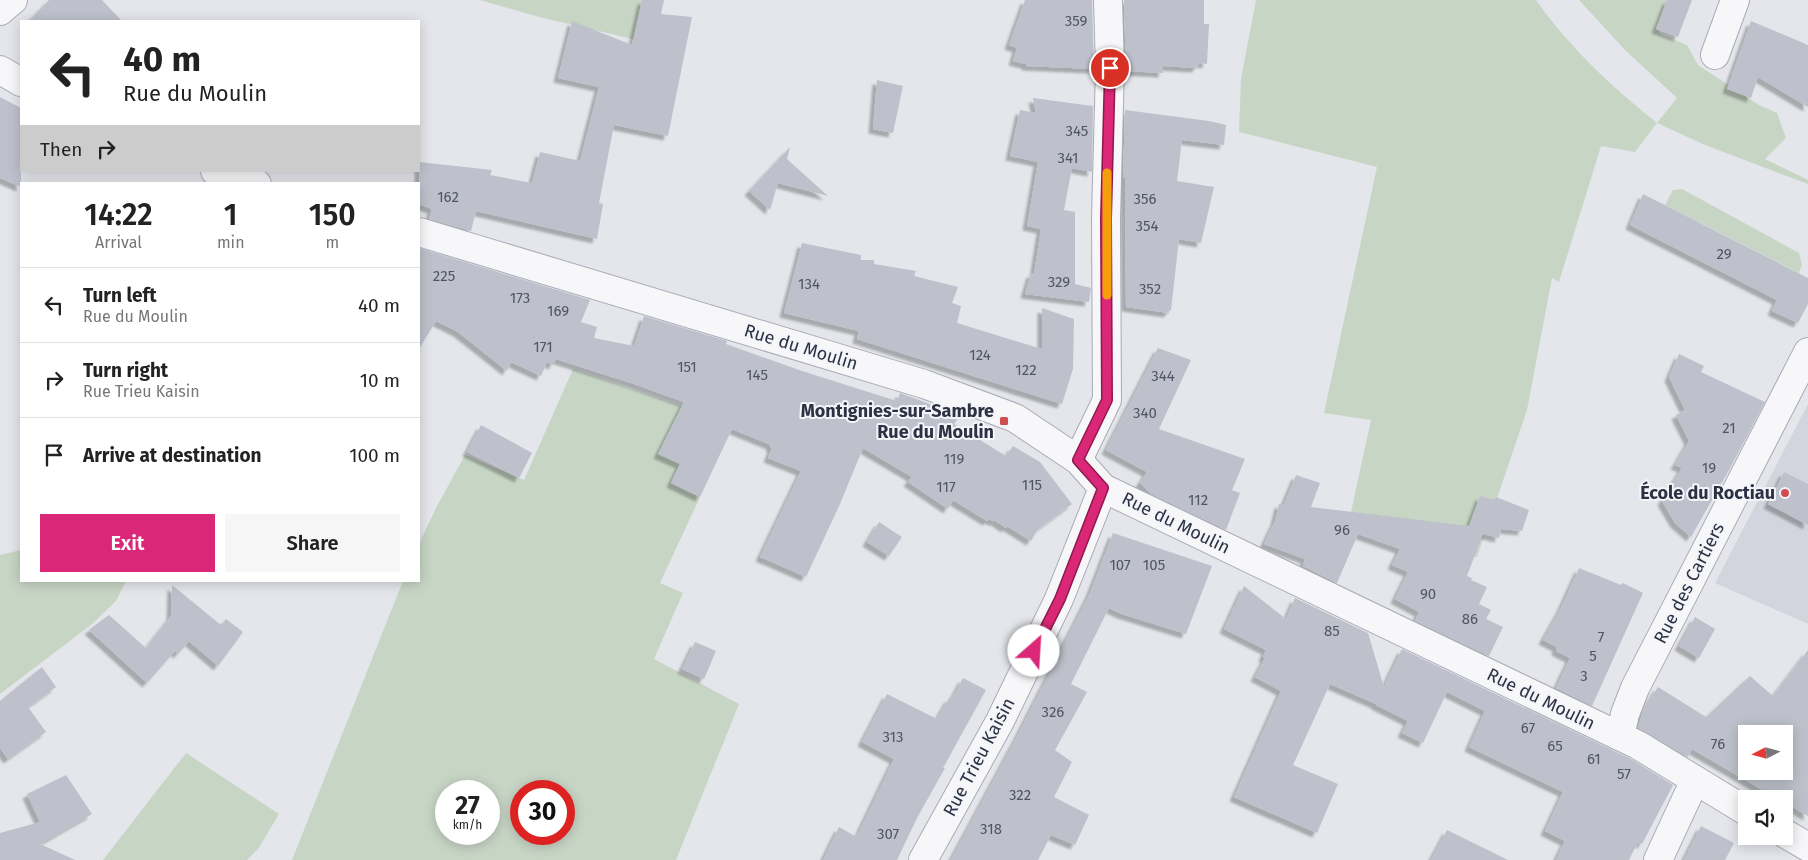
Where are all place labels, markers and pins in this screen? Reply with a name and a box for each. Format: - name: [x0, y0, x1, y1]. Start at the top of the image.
- pin: [1089, 47, 1131, 89]
- place label: Montignies-sur-Sambre Rue du Moulin: [801, 400, 994, 443]
- marker: Montignies-sur-Sambre Rue du Moulin: [998, 415, 1010, 427]
- place label: École du Roctiau: [1640, 481, 1775, 504]
- marker: École du Roctiau: [1779, 487, 1791, 499]

